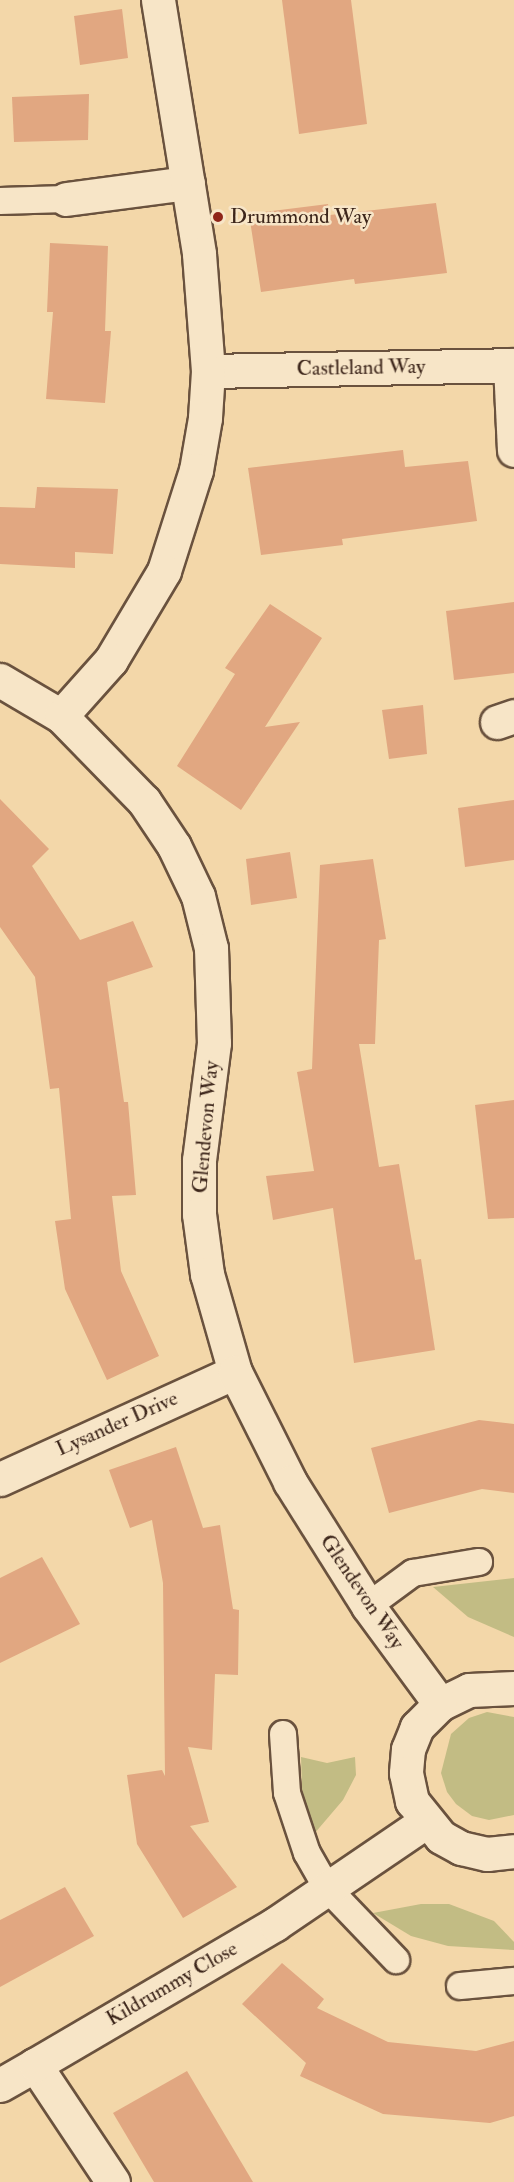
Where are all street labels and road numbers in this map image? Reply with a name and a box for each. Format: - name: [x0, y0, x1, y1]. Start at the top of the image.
- street label: Castleland Way: [296, 354, 426, 382]
- street label: Glendevon Way: [188, 1060, 224, 1194]
- street label: Lysander Drive: [52, 1386, 182, 1462]
- street label: Glendevon Way: [314, 1530, 410, 1654]
- street label: Kildrummy Close: [102, 1936, 242, 2032]

